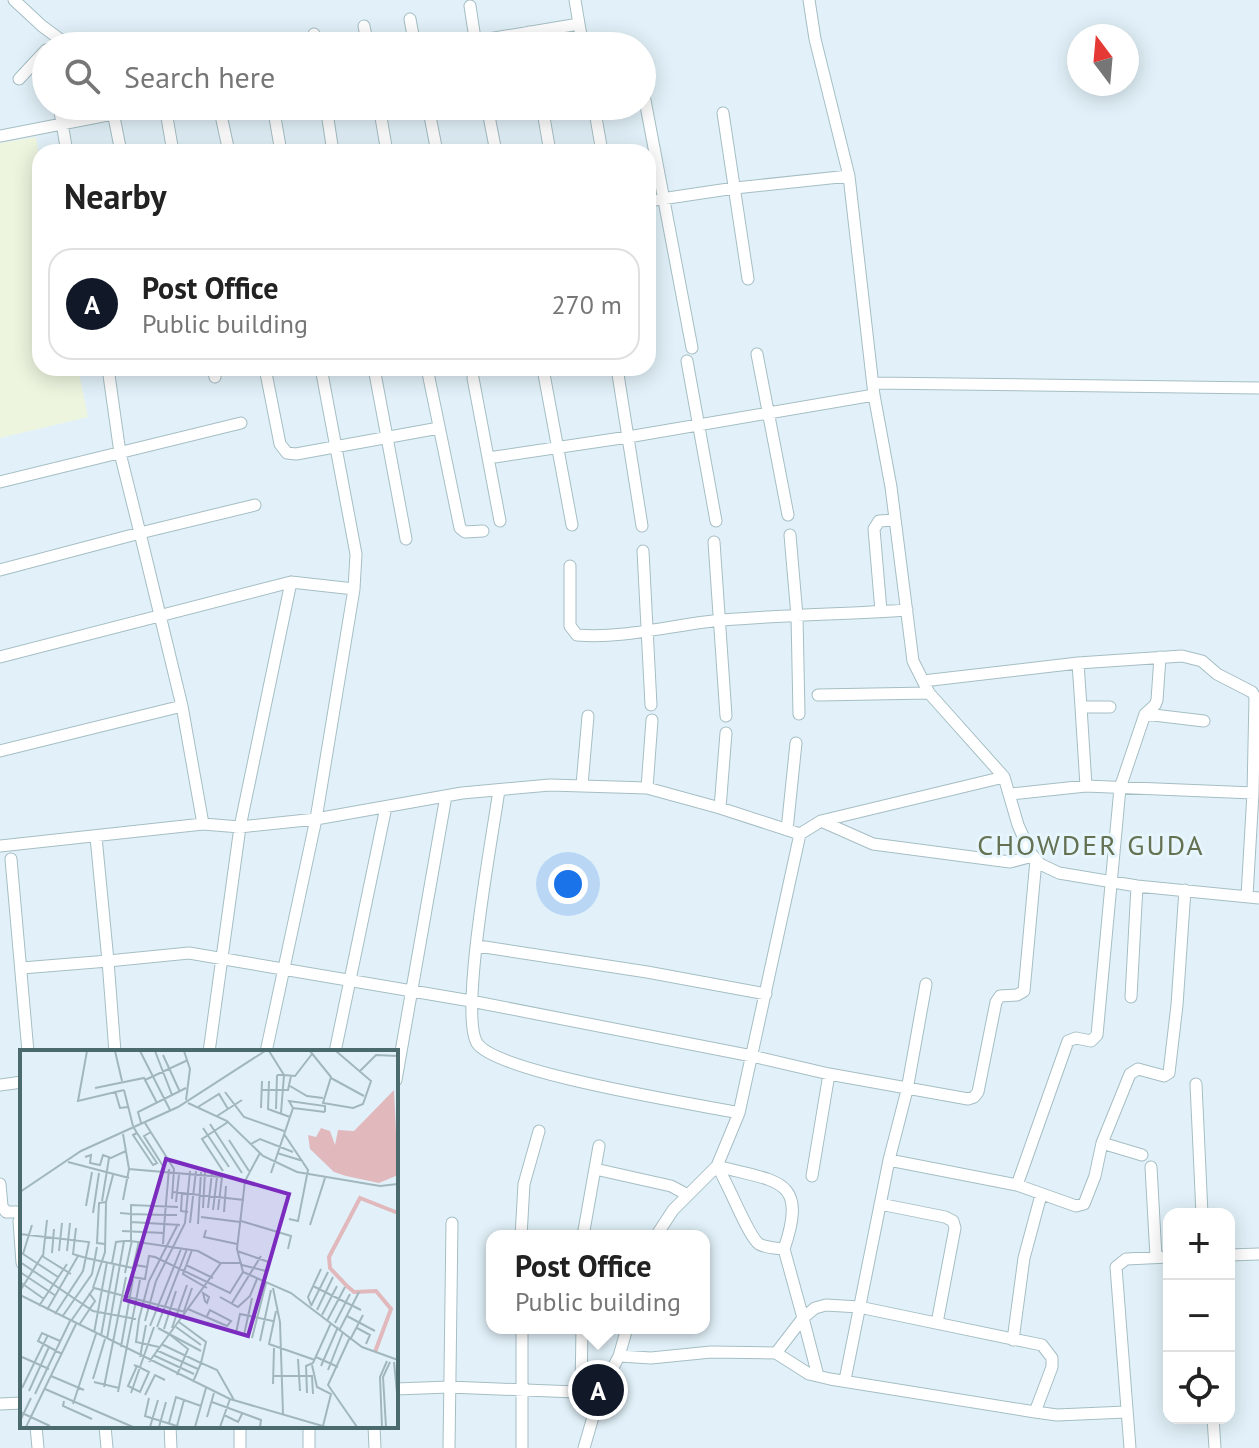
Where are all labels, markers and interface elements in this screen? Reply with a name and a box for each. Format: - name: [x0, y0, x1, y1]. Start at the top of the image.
- north arrow: [1067, 24, 1139, 96]
- search box: [32, 32, 656, 120]
- icon: search: [60, 54, 104, 98]
- text: Search here: [124, 57, 275, 96]
- text: Nearby: [64, 174, 166, 218]
- text: Post Office: [142, 268, 279, 307]
- text: A: [84, 288, 100, 321]
- text: 270 m: [551, 288, 622, 321]
- text: Public building: [142, 307, 308, 340]
- district label: CHOWDER GUDA: [977, 826, 1205, 863]
- your location: [548, 864, 588, 904]
- inset map: [20, 1050, 398, 1428]
- map controls: [1163, 1208, 1235, 1424]
- button: +: [1163, 1208, 1235, 1280]
- popup: [486, 1230, 710, 1334]
- text: Post Office: [515, 1246, 652, 1285]
- button: −: [1163, 1280, 1235, 1352]
- text: Public building: [515, 1285, 681, 1318]
- button: locate: [1163, 1352, 1235, 1424]
- pin: A: [572, 1360, 624, 1420]

